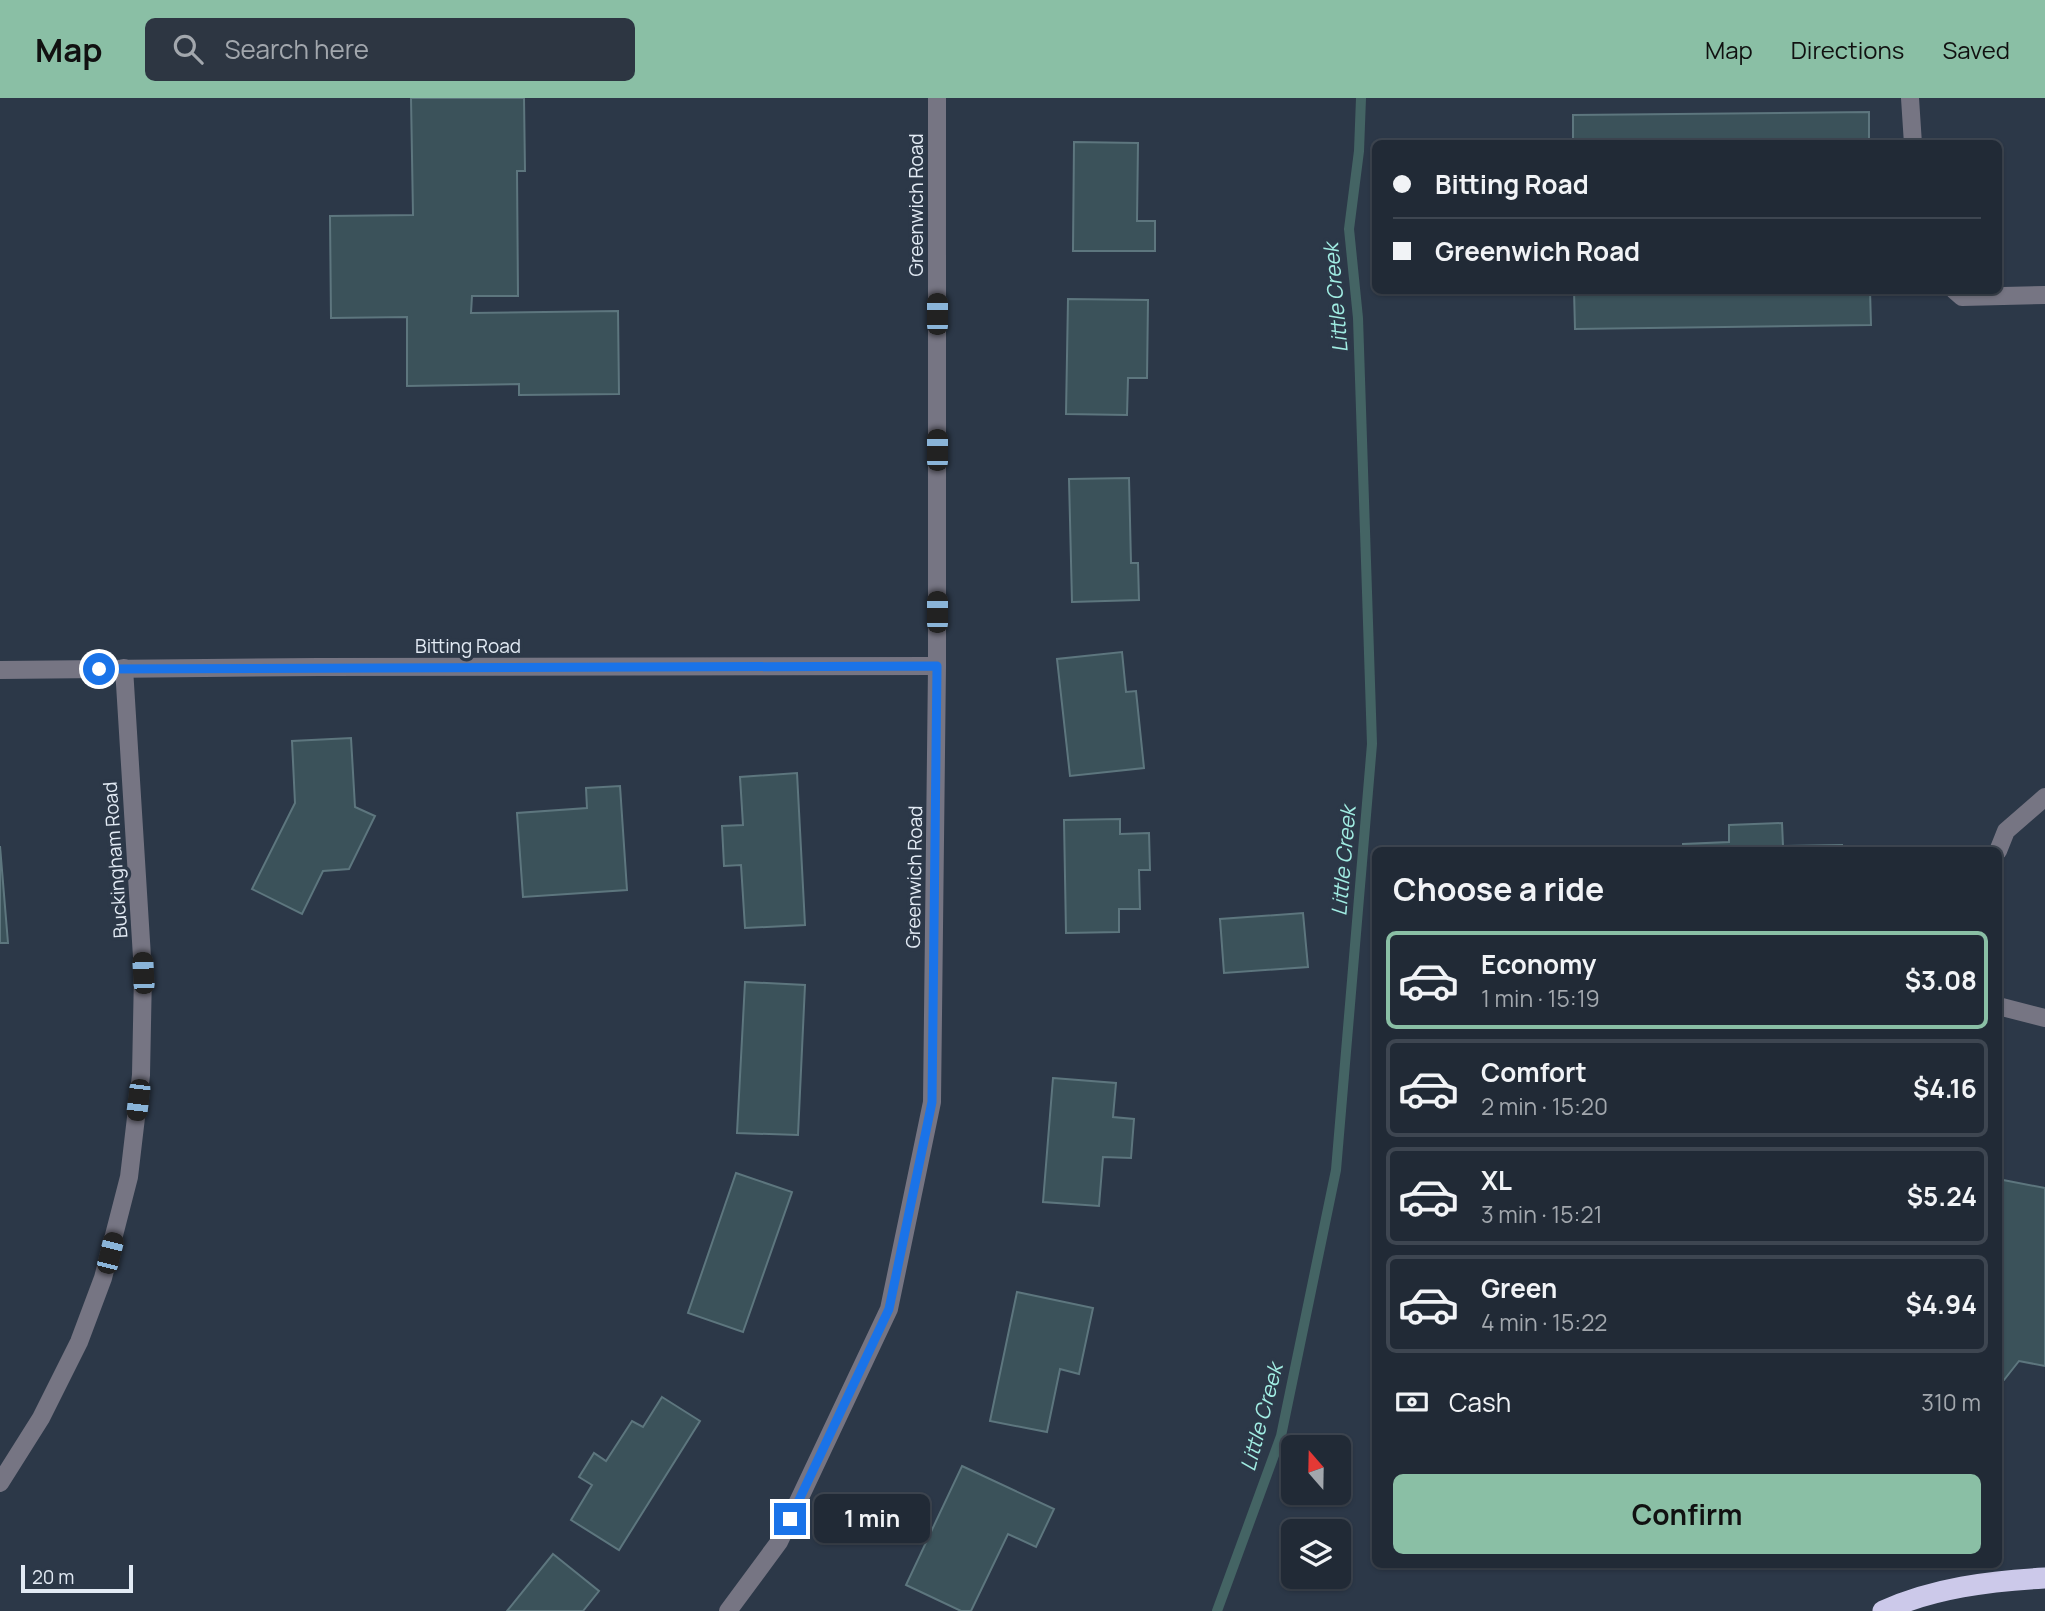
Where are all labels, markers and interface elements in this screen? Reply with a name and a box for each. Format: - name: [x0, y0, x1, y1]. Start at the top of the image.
- search box: [145, 18, 635, 81]
- text: Map: [35, 27, 103, 72]
- icon: search: [169, 30, 207, 68]
- text: Search here: [225, 31, 369, 67]
- text: Map: [1705, 33, 1753, 66]
- text: Directions: [1791, 33, 1904, 66]
- text: Saved: [1942, 33, 2010, 66]
- street label: Greenwich Road: [903, 134, 929, 276]
- text: Bitting Road: [1435, 166, 1589, 202]
- text: Greenwich Road: [1435, 233, 1640, 269]
- water label: Little Creek: [1316, 239, 1354, 354]
- car: [927, 293, 948, 335]
- car: [927, 429, 948, 471]
- car: [927, 591, 948, 633]
- street label: Bitting Road: [415, 633, 521, 659]
- route start: [83, 653, 115, 685]
- street label: Buckingham Road: [97, 781, 133, 939]
- water label: Little Creek: [1324, 802, 1362, 917]
- street label: Greenwich Road: [900, 805, 928, 949]
- text: Choose a ride: [1393, 867, 1604, 911]
- text: Economy: [1481, 946, 1596, 982]
- icon: car: [1397, 949, 1460, 1012]
- car: [132, 951, 155, 995]
- text: $3.08: [1905, 962, 1977, 998]
- text: 1 min · 15:19: [1481, 982, 1600, 1014]
- text: Comfort: [1481, 1054, 1587, 1090]
- icon: car: [1397, 1057, 1460, 1120]
- text: $4.16: [1913, 1070, 1977, 1106]
- car: [126, 1078, 151, 1122]
- text: 2 min · 15:20: [1481, 1090, 1608, 1122]
- text: XL: [1481, 1162, 1512, 1198]
- icon: car: [1397, 1165, 1460, 1228]
- text: $5.24: [1907, 1178, 1977, 1214]
- text: 3 min · 15:21: [1481, 1198, 1602, 1230]
- car: [95, 1230, 126, 1276]
- text: Green: [1481, 1270, 1557, 1306]
- icon: car: [1397, 1273, 1460, 1336]
- text: $4.94: [1905, 1286, 1977, 1322]
- text: 4 min · 15:22: [1481, 1306, 1607, 1338]
- water label: Little Creek: [1233, 1358, 1289, 1474]
- icon: cash: [1393, 1383, 1431, 1421]
- text: Cash: [1449, 1384, 1511, 1420]
- text: 310 m: [1921, 1386, 1981, 1418]
- north arrow: [1281, 1435, 1351, 1505]
- map controls: [1281, 1435, 1351, 1589]
- button: Confirm: [1393, 1474, 1981, 1554]
- callout: 1 min: [814, 1494, 930, 1544]
- text: 1 min: [844, 1502, 900, 1534]
- route end: [774, 1503, 806, 1535]
- button: layers: [1281, 1519, 1351, 1589]
- scale bar: [21, 1562, 133, 1594]
- text: 20 m: [32, 1564, 74, 1590]

